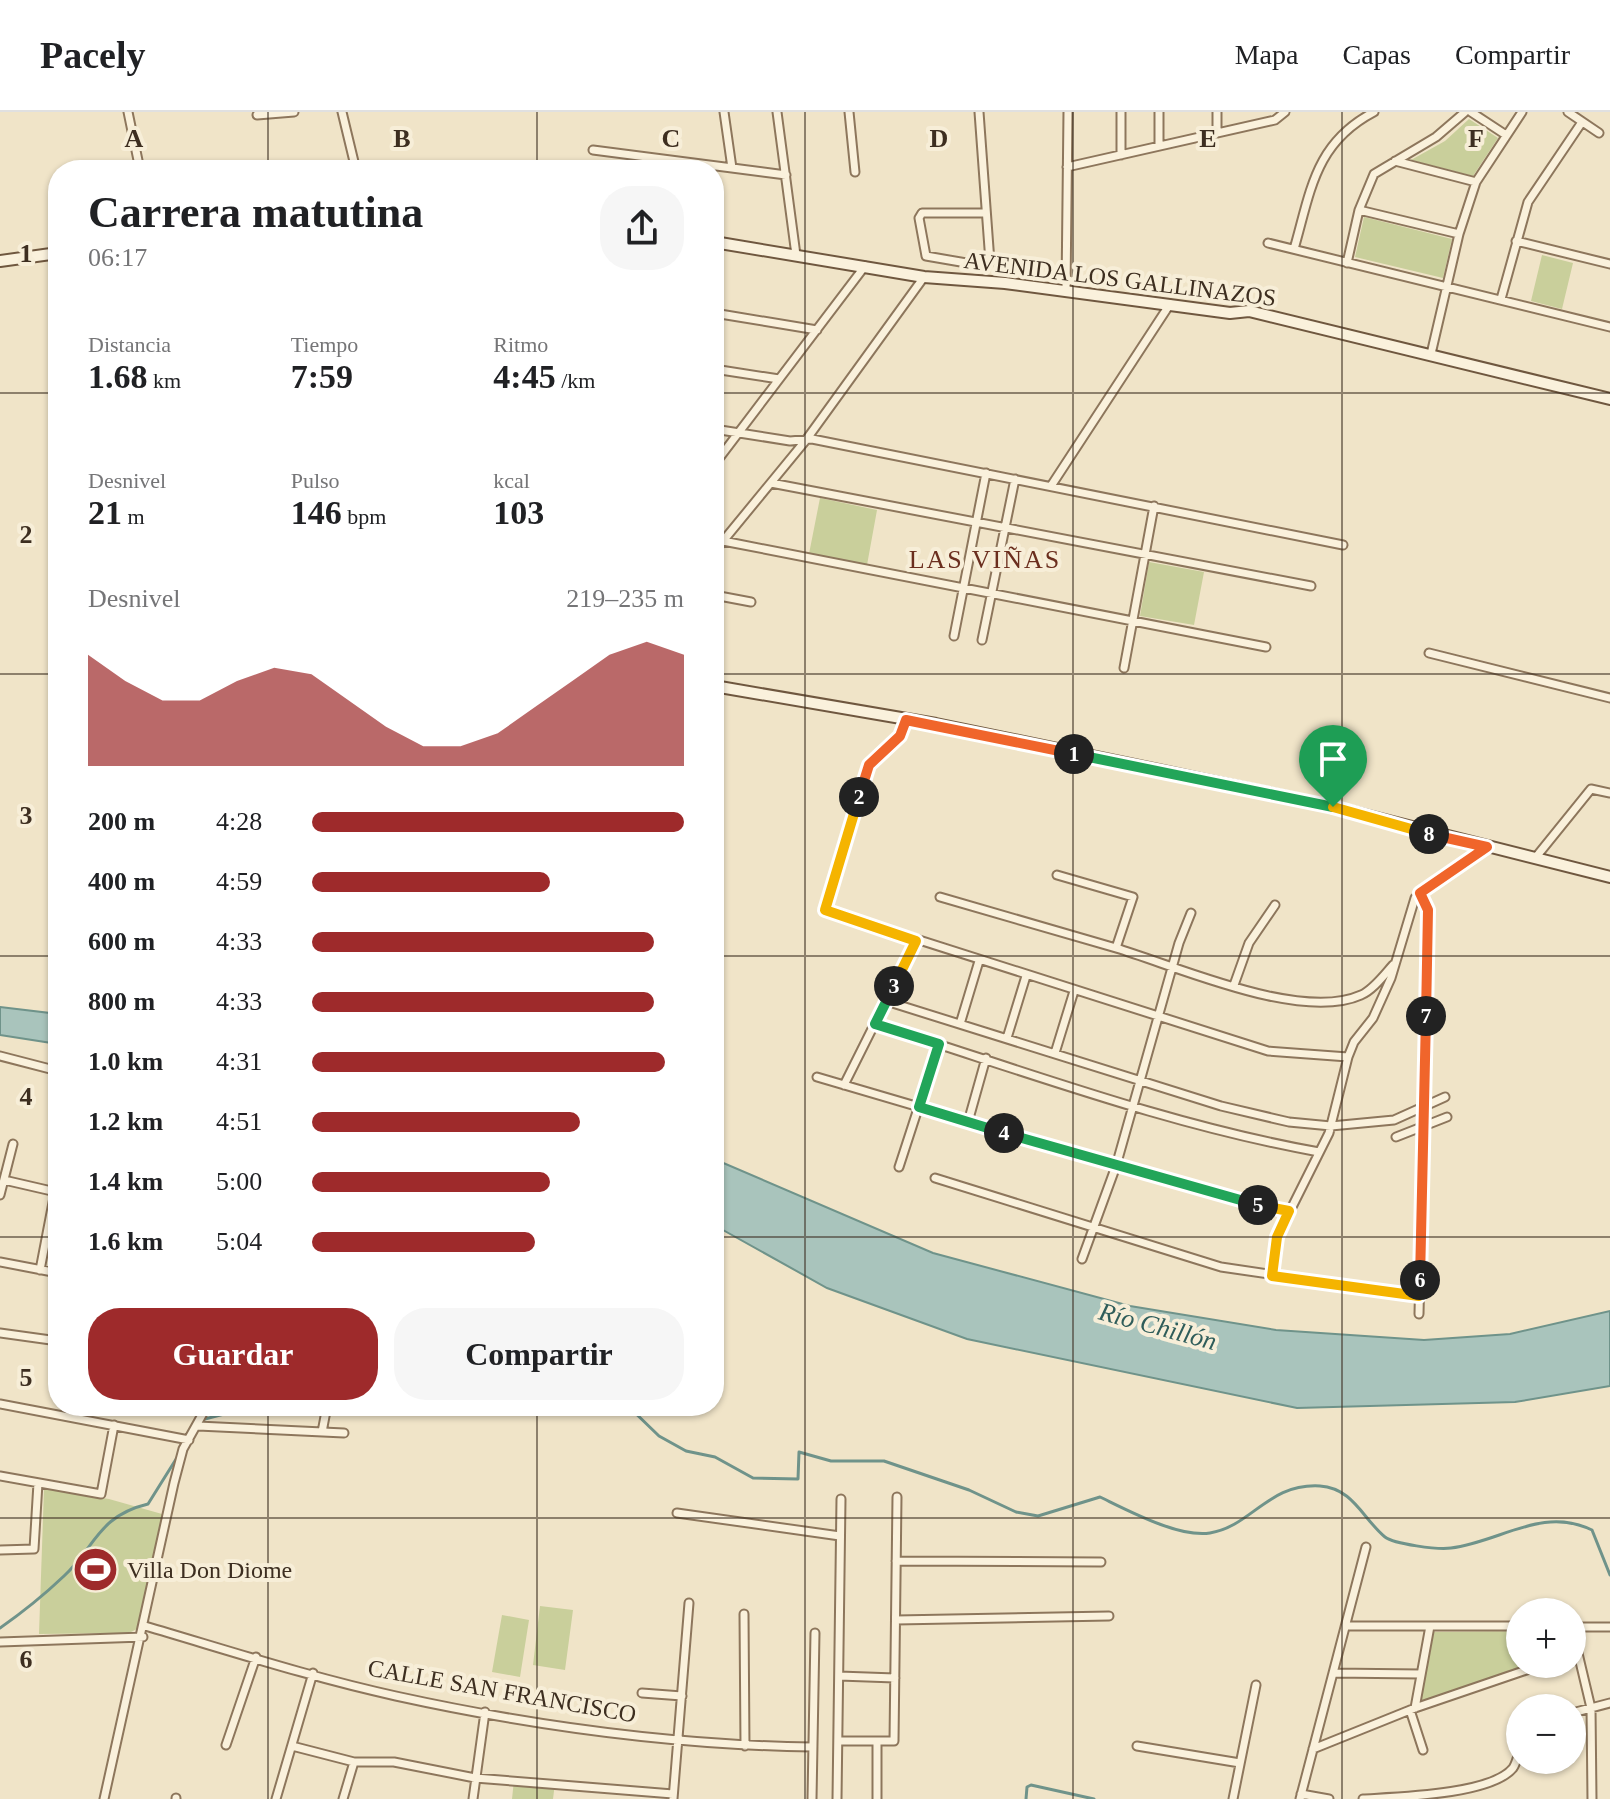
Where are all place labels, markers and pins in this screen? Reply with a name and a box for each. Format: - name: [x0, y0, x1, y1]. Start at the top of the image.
- pin: [1299, 725, 1367, 807]
- pin: 1: [1054, 734, 1094, 774]
- pin: 2: [839, 777, 879, 817]
- pin: 8: [1409, 814, 1449, 854]
- pin: 3: [874, 966, 914, 1006]
- pin: 7: [1406, 996, 1446, 1036]
- pin: 4: [984, 1113, 1024, 1153]
- pin: 5: [1238, 1185, 1278, 1225]
- pin: 6: [1400, 1260, 1440, 1300]
- sports icon: Villa Don Diome: [72, 1546, 120, 1594]
- place label: Villa Don Diome: [127, 1557, 292, 1583]

